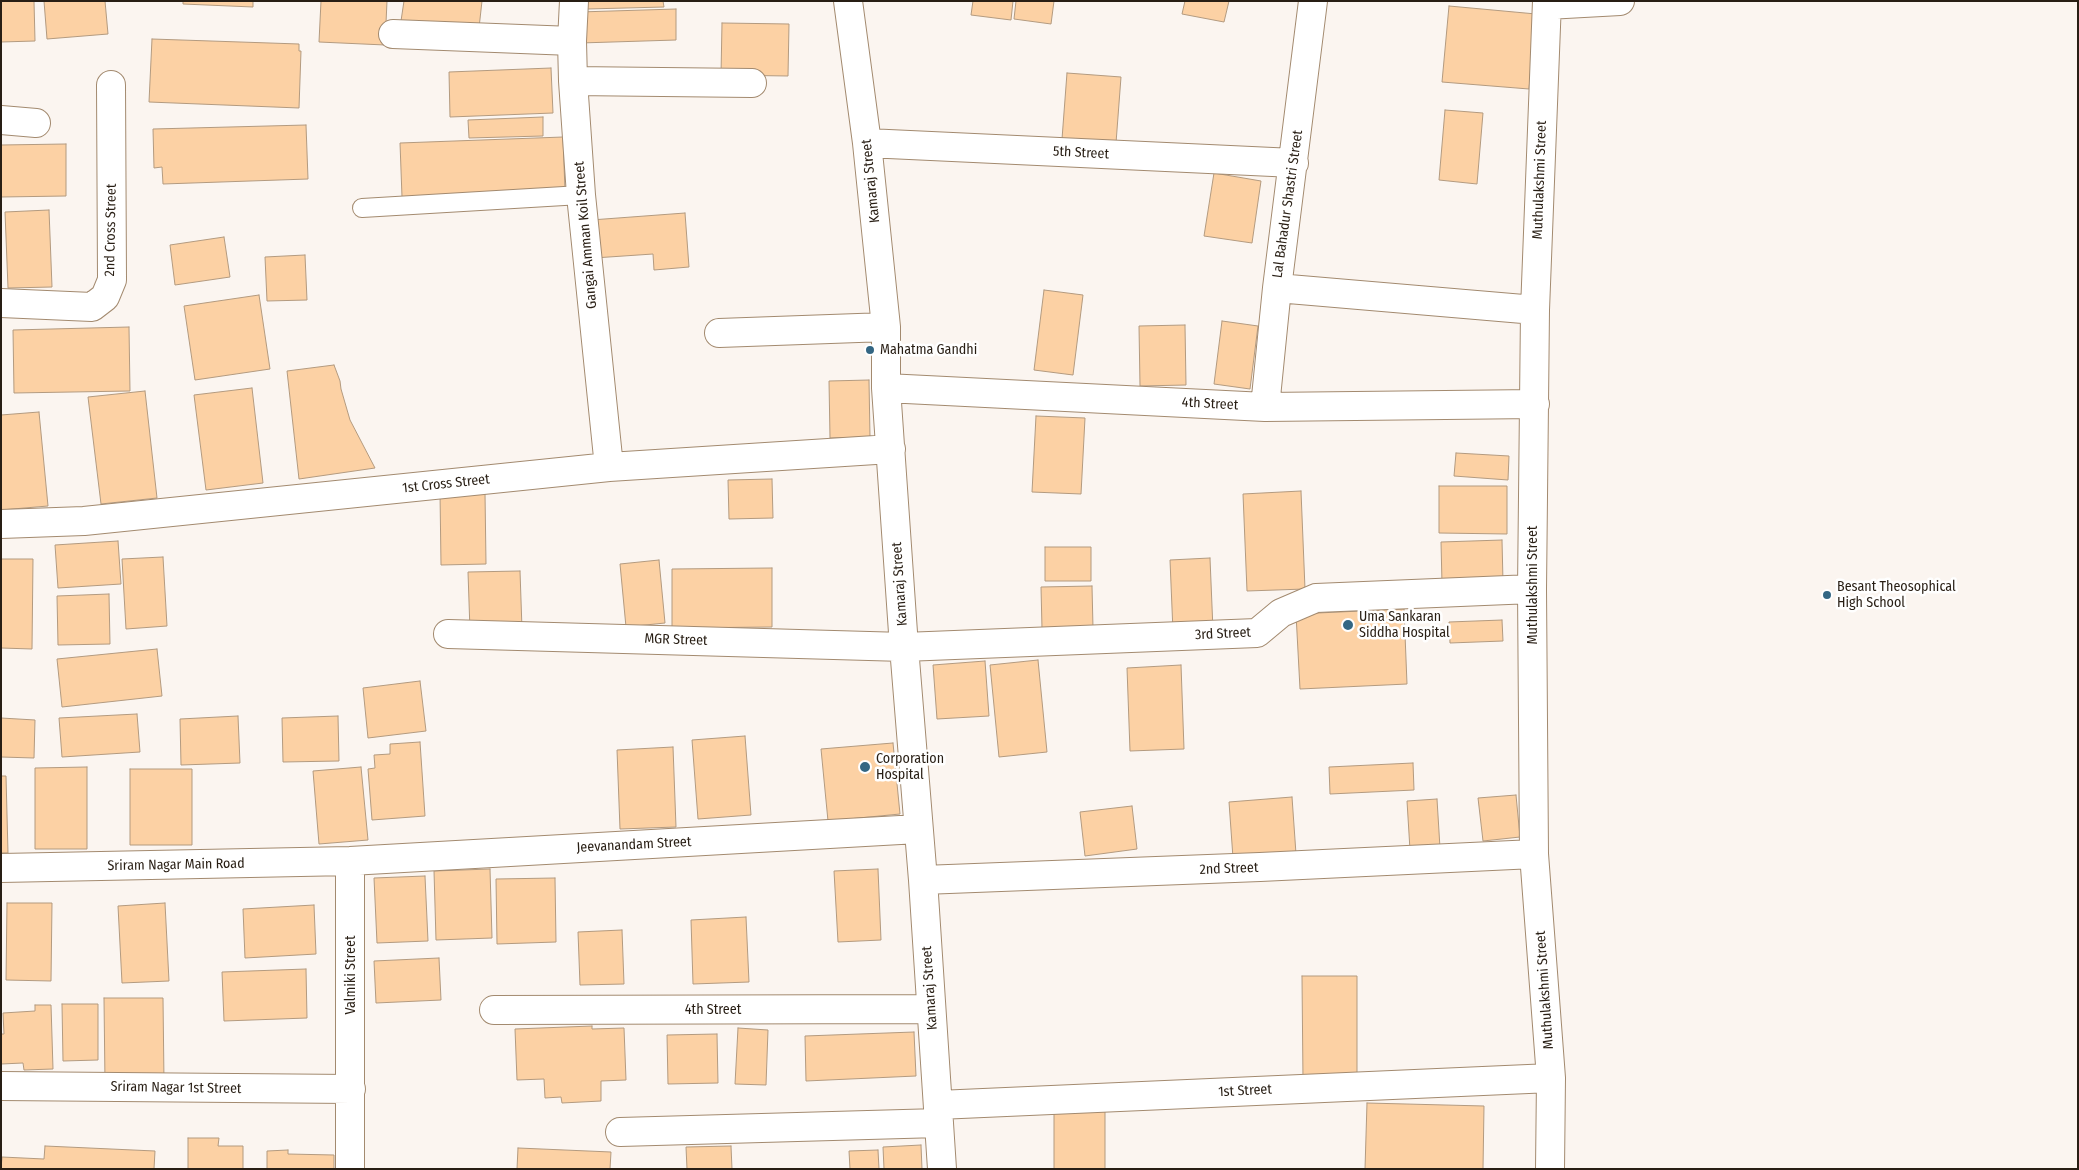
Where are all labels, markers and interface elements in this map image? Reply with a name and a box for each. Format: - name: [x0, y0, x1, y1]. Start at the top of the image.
- street label: Muthulakshmi Street: [1530, 120, 1550, 240]
- street label: Lal Bahadur Shastri Street: [1269, 129, 1307, 279]
- street label: Kamaraj Street: [858, 138, 884, 224]
- street label: 5th Street: [1053, 143, 1109, 163]
- street label: Gangai Amman Koil Street: [571, 160, 601, 310]
- street label: 2nd Cross Street: [102, 184, 120, 276]
- place label: Mahatma Gandhi: [880, 342, 977, 358]
- marker: Mahatma Gandhi: [864, 344, 876, 356]
- street label: 4th Street: [1181, 394, 1239, 414]
- street label: 1st Cross Street: [402, 471, 490, 497]
- street label: Muthulakshmi Street: [1525, 526, 1541, 644]
- street label: Kamaraj Street: [889, 541, 911, 627]
- place label: Besant Theosophical High School: [1837, 579, 1956, 612]
- marker: Besant Theosophical High School: [1821, 589, 1833, 601]
- place label: Uma Sankaran Siddha Hospital: [1359, 609, 1450, 642]
- marker: Uma Sankaran Siddha Hospital: [1341, 618, 1355, 632]
- street label: 3rd Street: [1195, 624, 1251, 644]
- street label: MGR Street: [644, 631, 708, 649]
- place label: Corporation Hospital: [876, 751, 944, 784]
- marker: Corporation Hospital: [858, 760, 872, 774]
- street label: Jeevanandam Street: [576, 834, 692, 856]
- street label: Sriram Nagar Main Road: [107, 855, 245, 875]
- street label: 2nd Street: [1199, 860, 1259, 878]
- street label: Muthulakshmi Street: [1532, 930, 1558, 1050]
- street label: Valmiki Street: [343, 935, 359, 1015]
- street label: Kamaraj Street: [919, 945, 941, 1031]
- street label: 4th Street: [685, 1002, 741, 1018]
- street label: Sriram Nagar 1st Street: [110, 1078, 242, 1098]
- street label: 1st Street: [1218, 1081, 1272, 1101]

